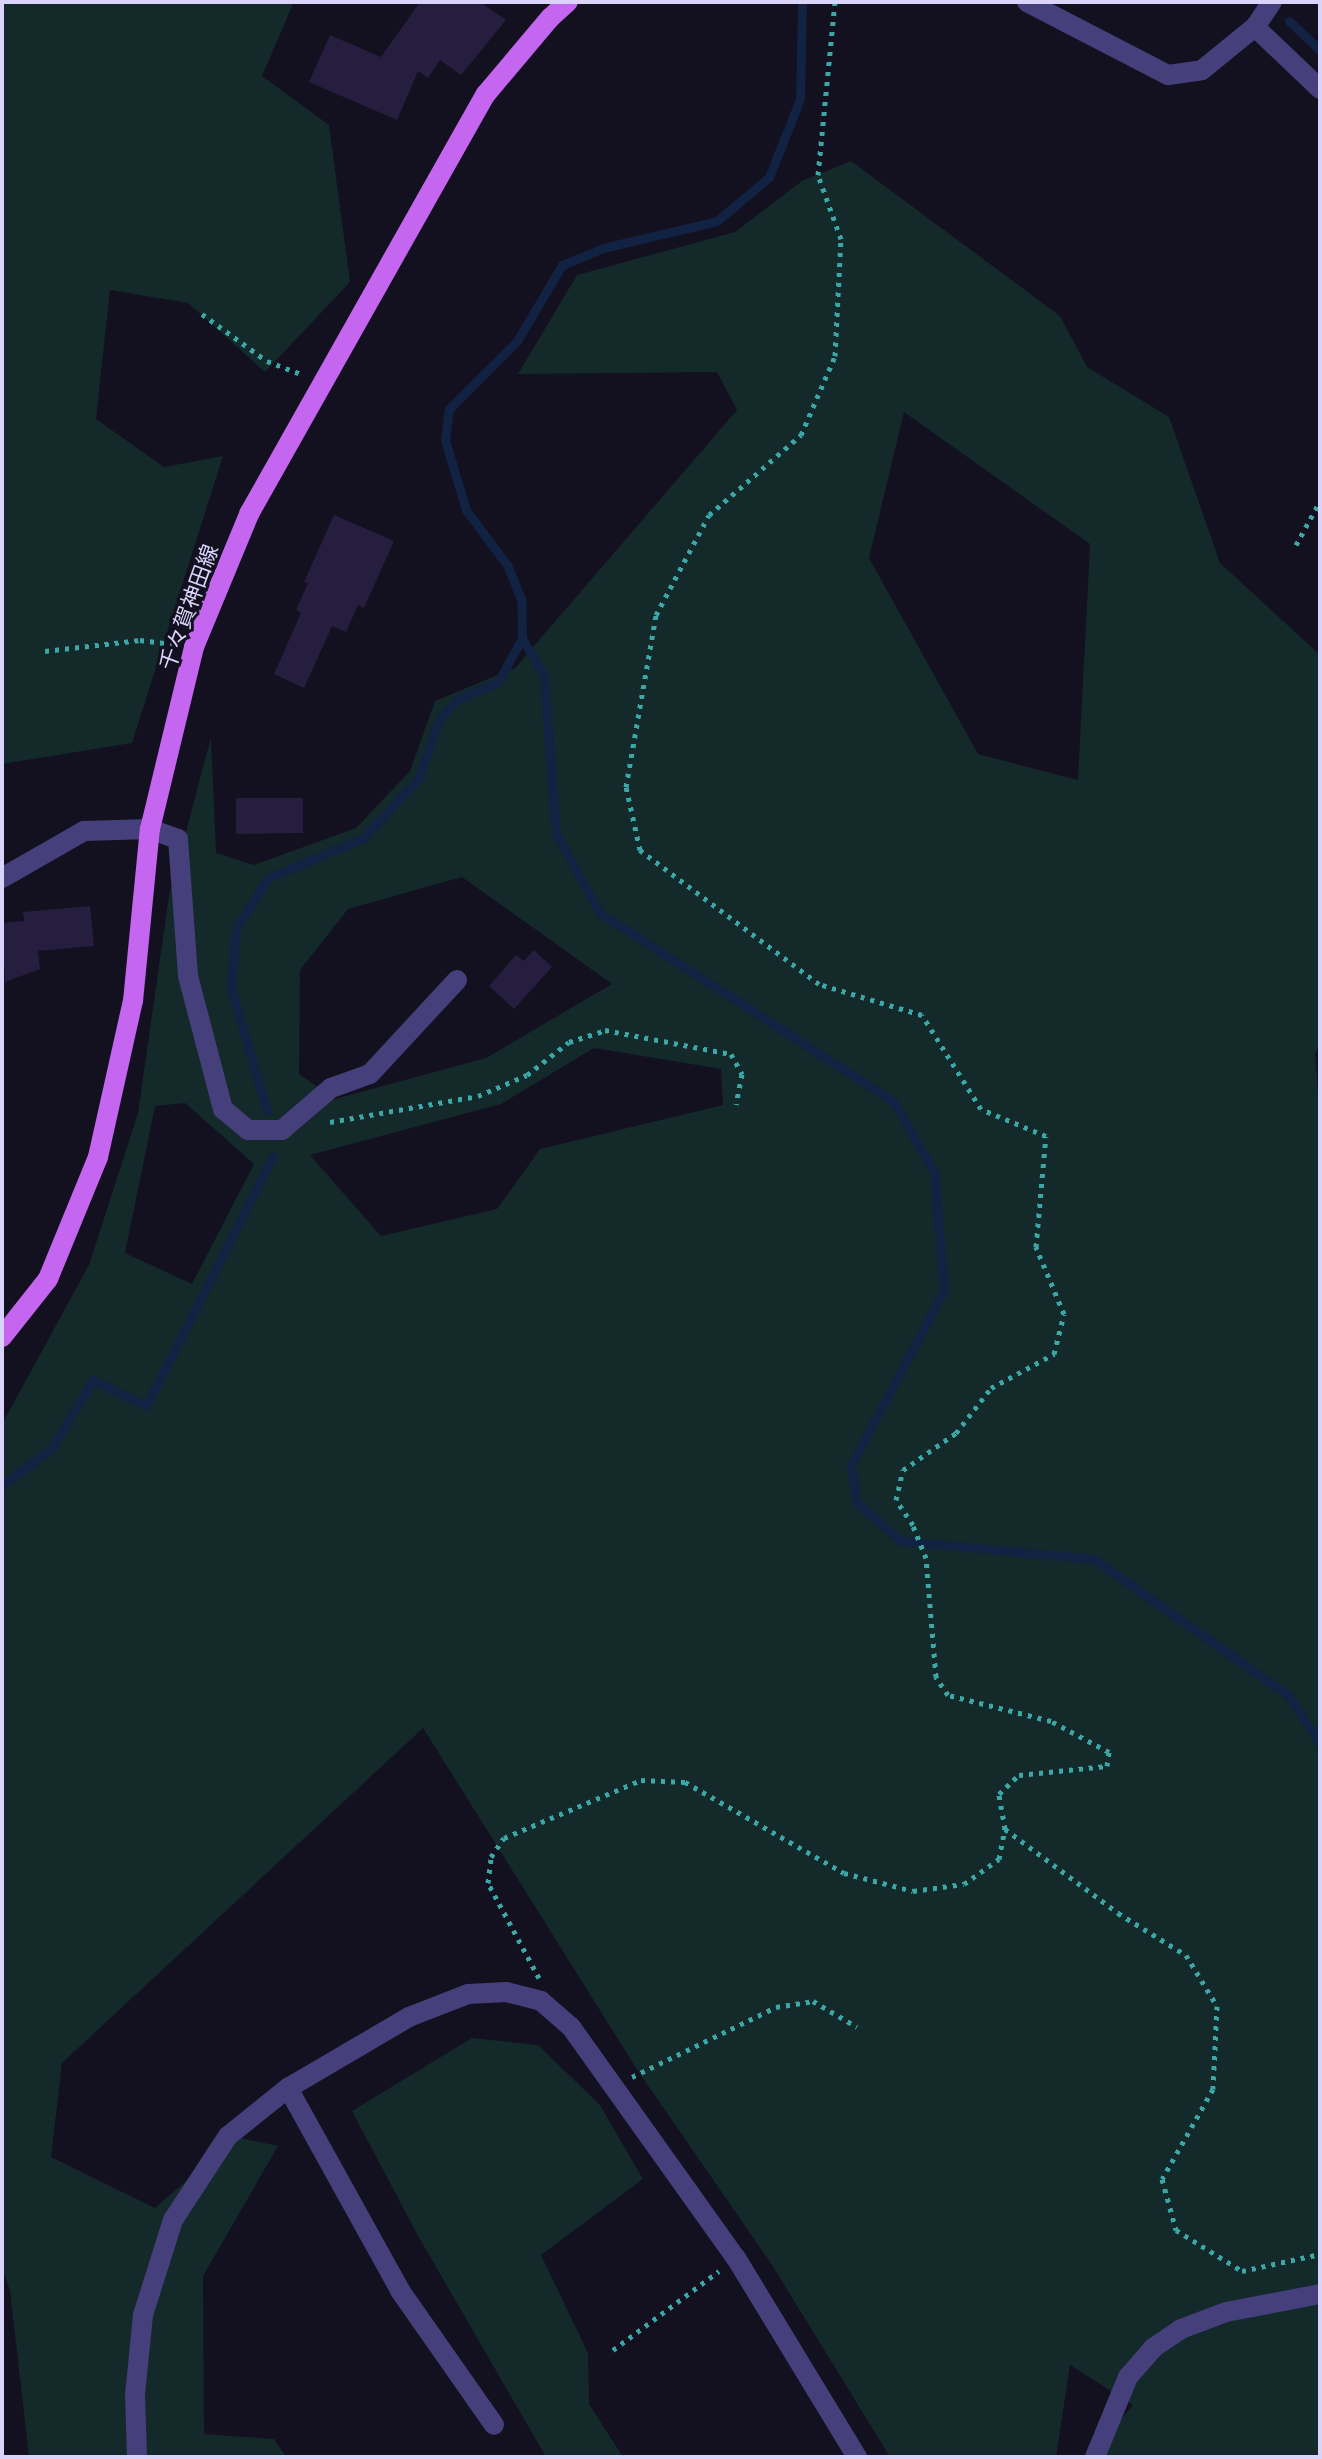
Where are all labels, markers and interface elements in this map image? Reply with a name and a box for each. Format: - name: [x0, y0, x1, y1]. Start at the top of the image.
- street label: 千々賀神田線: [153, 540, 223, 674]

